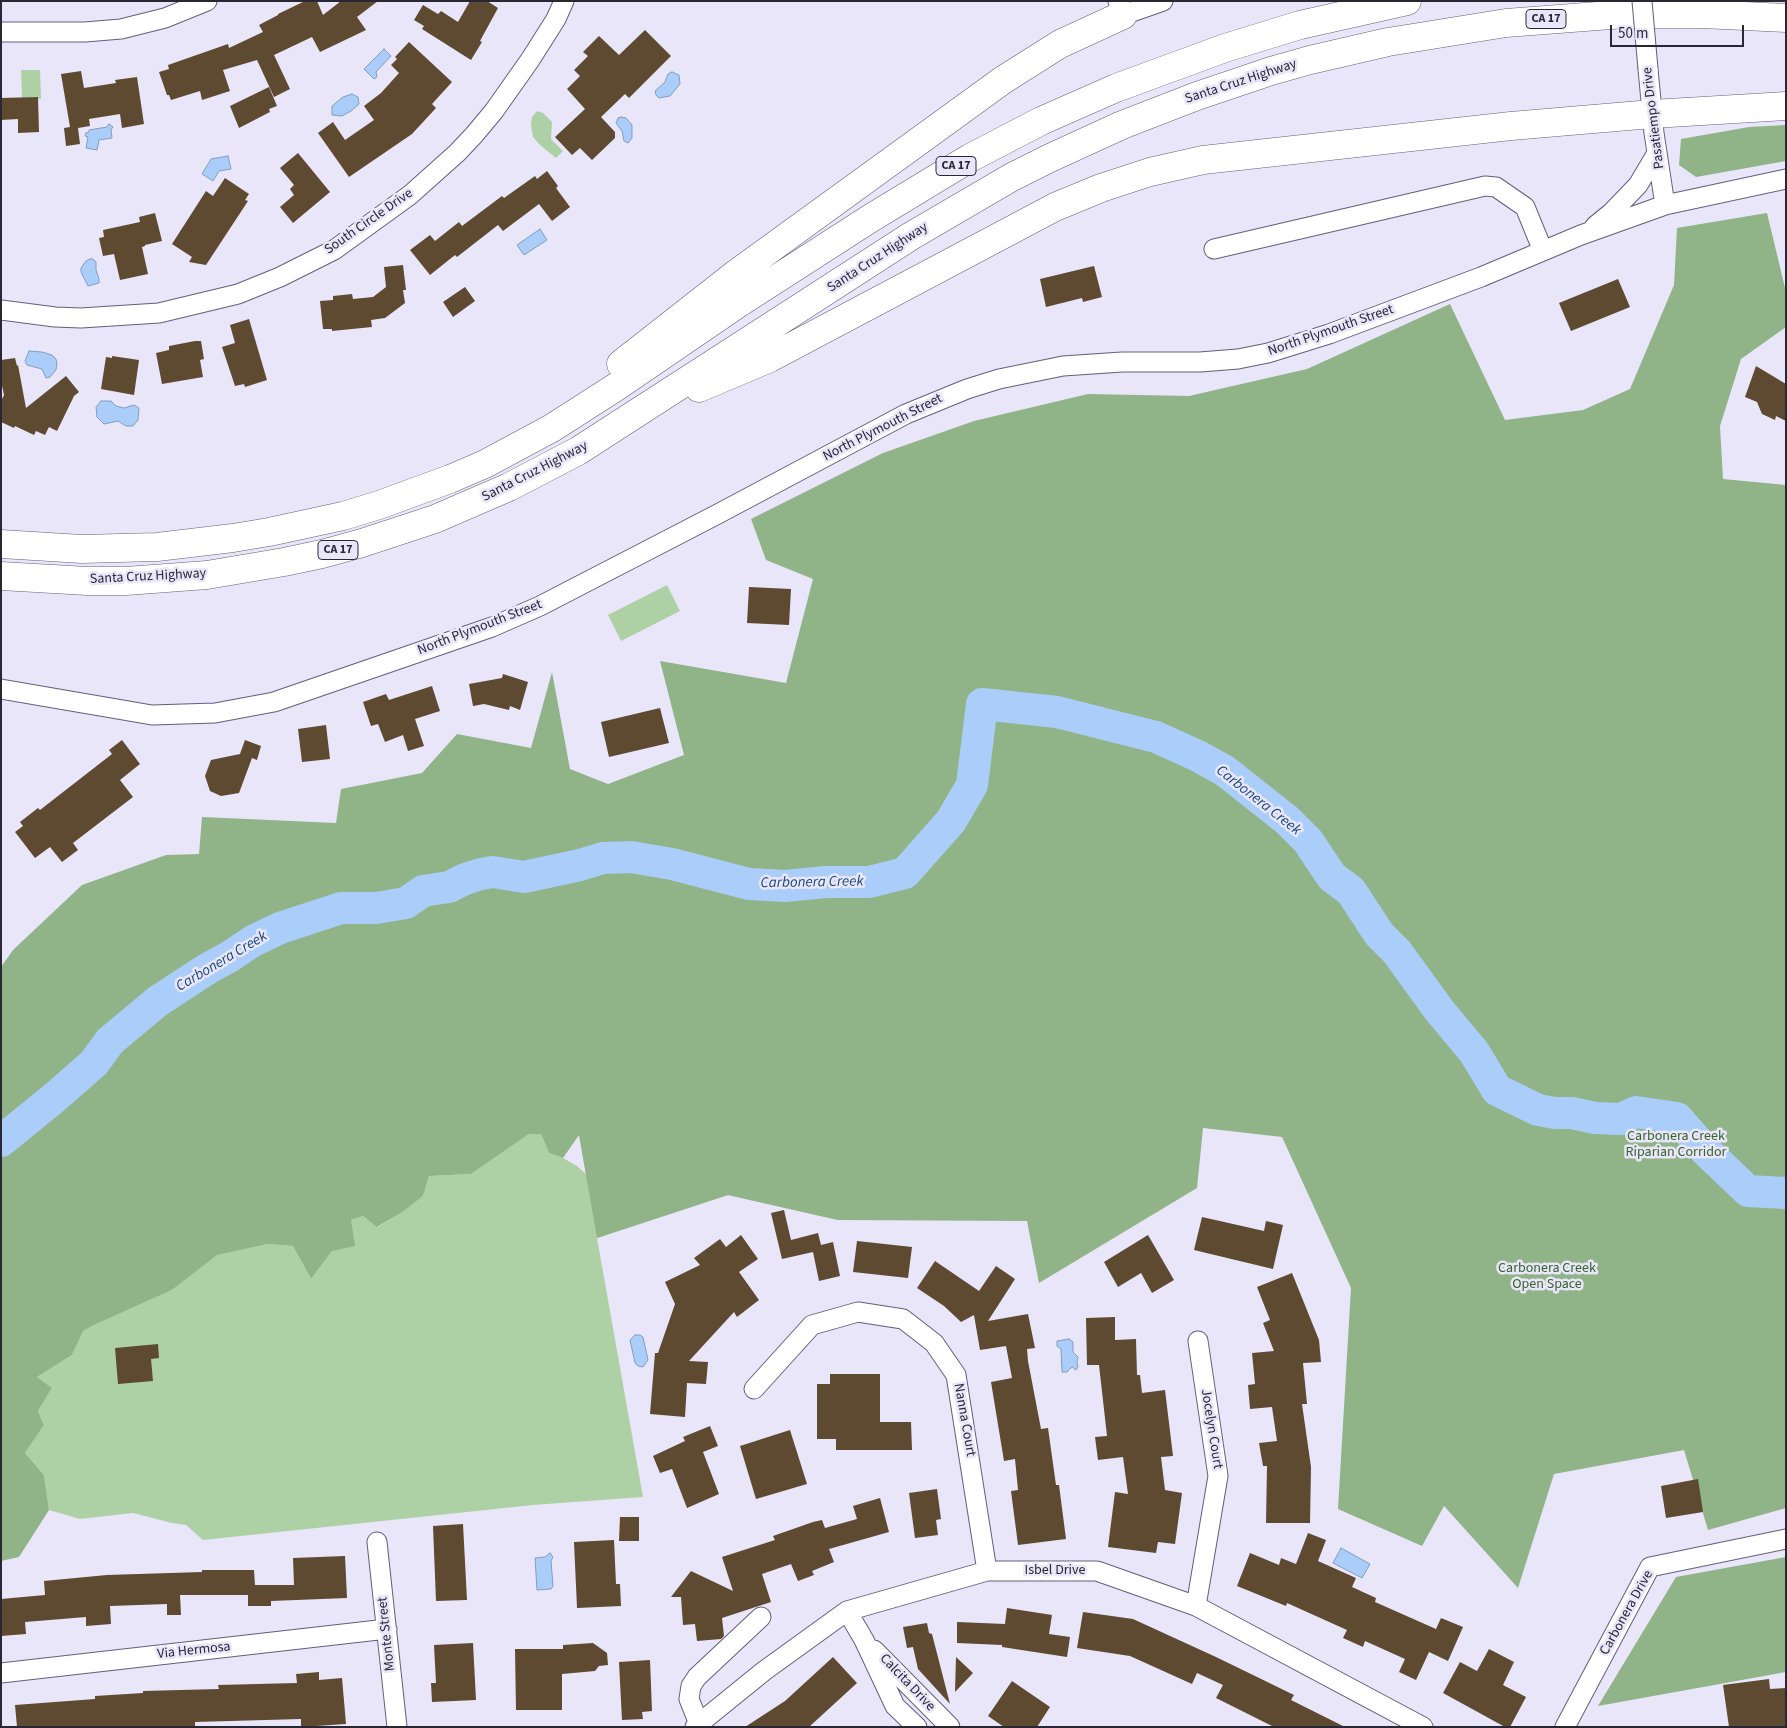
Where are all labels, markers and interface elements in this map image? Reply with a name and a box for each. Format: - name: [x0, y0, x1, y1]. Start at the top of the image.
- road number: CA 17: [1526, 10, 1566, 28]
- scale bar: [1612, 15, 1746, 47]
- text: 50 m: [1618, 23, 1648, 44]
- street label: Santa Cruz Highway: [1183, 56, 1299, 108]
- street label: Pasatiempo Drive: [1639, 66, 1669, 170]
- road number: CA 17: [936, 157, 976, 176]
- street label: South Circle Drive: [322, 185, 416, 259]
- street label: Santa Cruz Highway: [825, 219, 931, 297]
- street label: North Plymouth Street: [1266, 302, 1396, 360]
- street label: North Plymouth Street: [821, 391, 945, 465]
- street label: Santa Cruz Highway: [479, 438, 591, 506]
- road number: CA 17: [318, 540, 358, 560]
- street label: Santa Cruz Highway: [89, 566, 207, 588]
- street label: North Plymouth Street: [416, 597, 544, 659]
- water label: Carbonera Creek: [1212, 762, 1304, 840]
- water label: Carbonera Creek: [760, 873, 864, 893]
- water label: Carbonera Creek: [173, 928, 271, 996]
- park label: Carbonera Creek Riparian Corridor: [1626, 1129, 1726, 1162]
- park label: Carbonera Creek Open Space: [1498, 1261, 1596, 1294]
- street label: Nanna Court: [949, 1382, 979, 1458]
- street label: Jocelyn Court: [1196, 1388, 1226, 1470]
- street label: Isbel Drive: [1025, 1563, 1085, 1579]
- street label: Carbonera Drive: [1597, 1568, 1657, 1658]
- street label: Monte Street: [375, 1596, 399, 1672]
- street label: Via Hermosa: [157, 1639, 231, 1663]
- street label: Calcita Drive: [876, 1651, 938, 1715]

